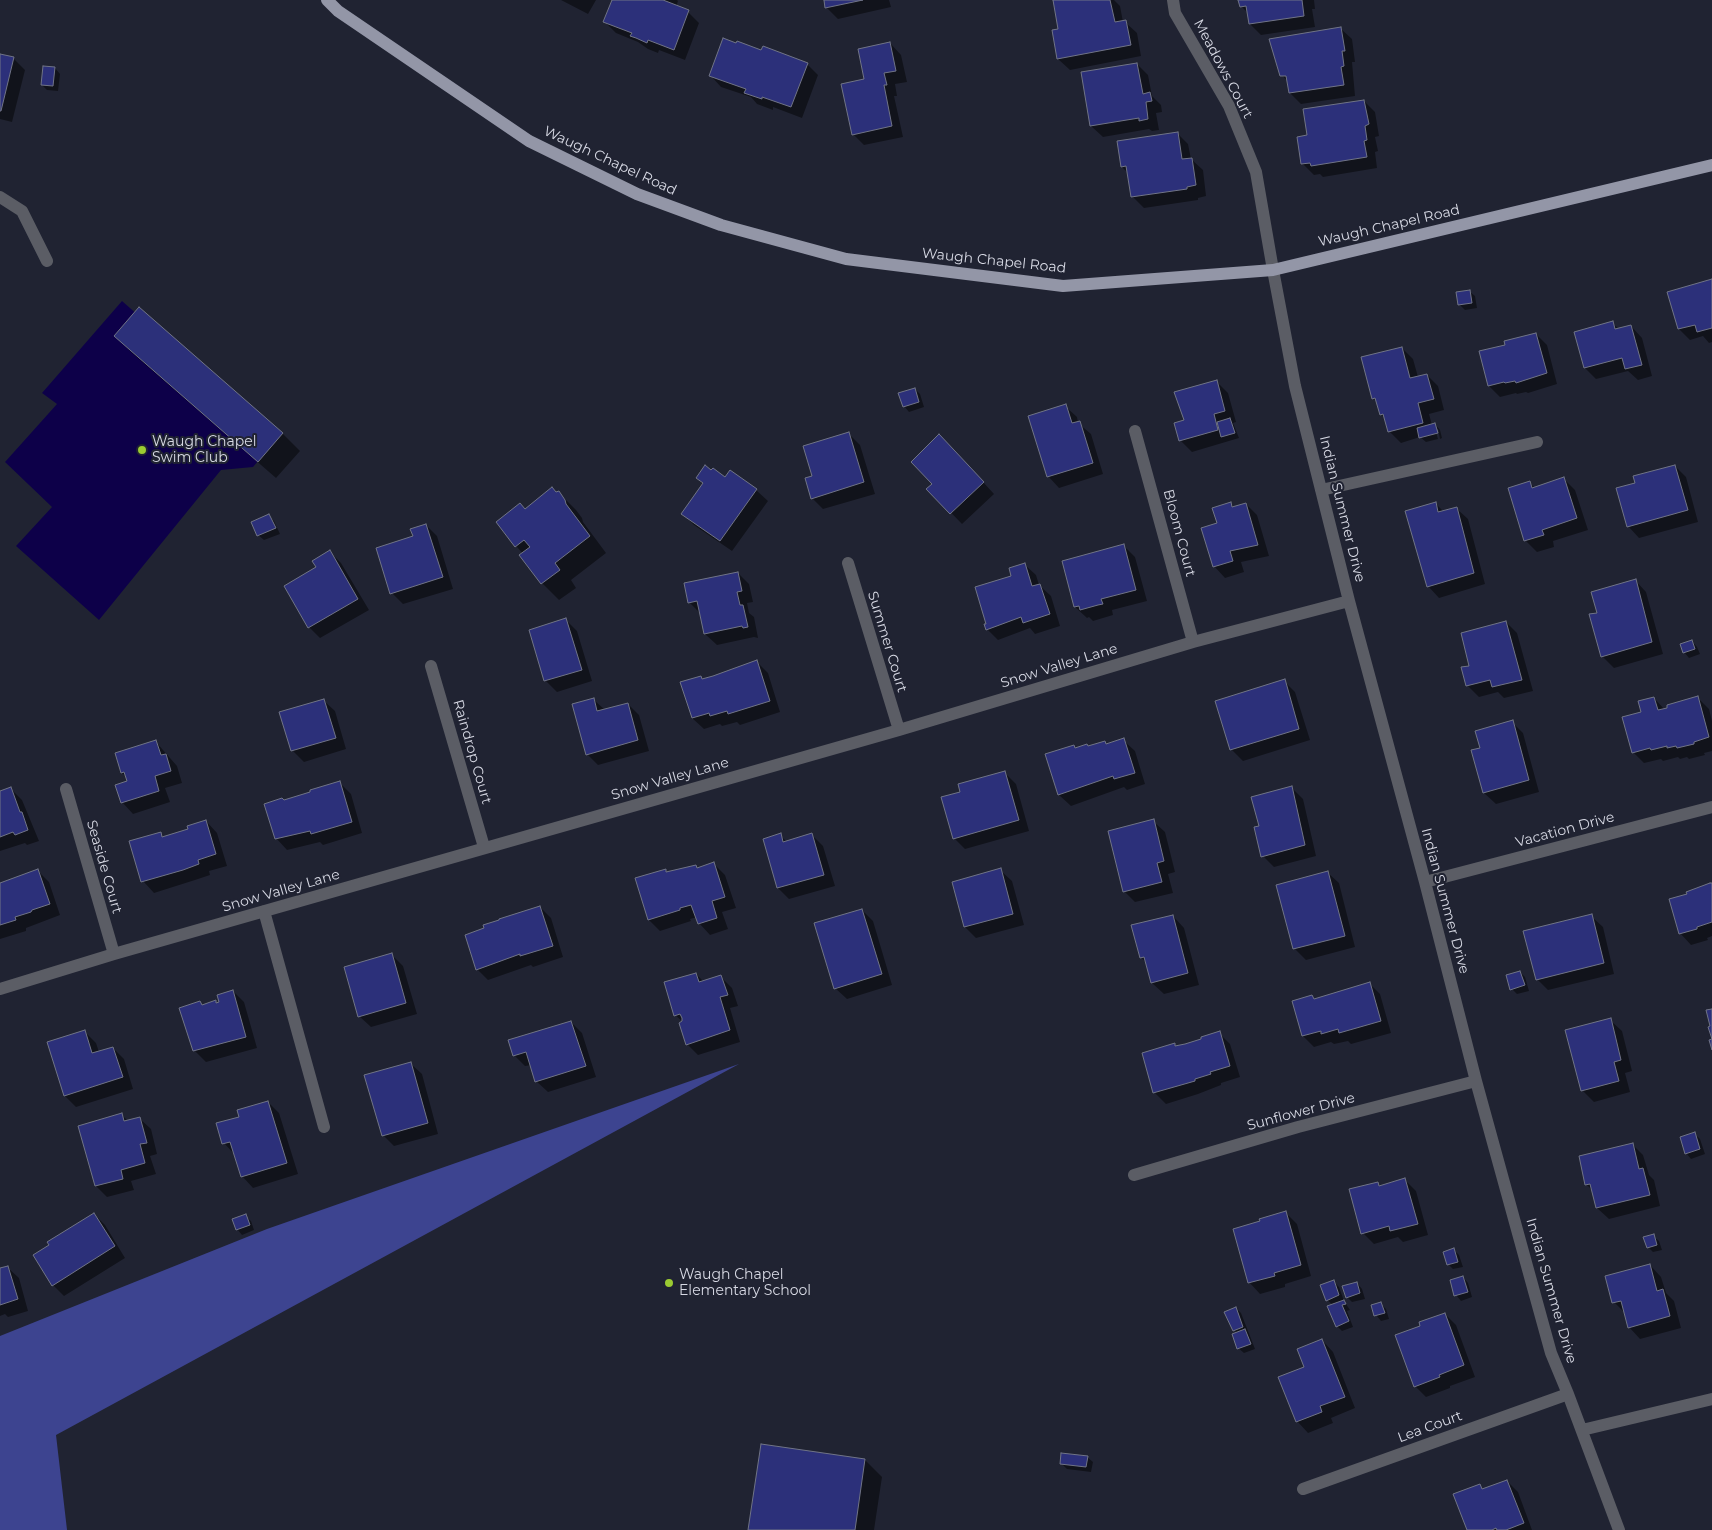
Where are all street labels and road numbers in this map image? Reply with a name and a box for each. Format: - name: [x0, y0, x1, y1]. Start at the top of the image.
- street label: Meadows Court: [1190, 17, 1256, 121]
- street label: Waugh Chapel Road: [541, 123, 679, 199]
- street label: Waugh Chapel Road: [1317, 202, 1461, 250]
- street label: Waugh Chapel Road: [921, 245, 1067, 277]
- street label: Indian Summer Drive: [1316, 434, 1368, 584]
- street label: Bloom Court: [1159, 488, 1199, 578]
- street label: Summer Court: [864, 589, 910, 695]
- street label: Snow Valley Lane: [998, 640, 1120, 692]
- street label: Raindrop Court: [449, 698, 495, 806]
- street label: Snow Valley Lane: [609, 754, 731, 804]
- street label: Vacation Drive: [1514, 809, 1616, 851]
- street label: Seaside Court: [83, 818, 125, 916]
- street label: Indian Summer Drive: [1417, 826, 1473, 976]
- street label: Snow Valley Lane: [220, 866, 342, 916]
- street label: Sunflower Drive: [1245, 1090, 1357, 1134]
- street label: Indian Summer Drive: [1522, 1216, 1580, 1366]
- street label: Lea Court: [1395, 1408, 1465, 1446]

